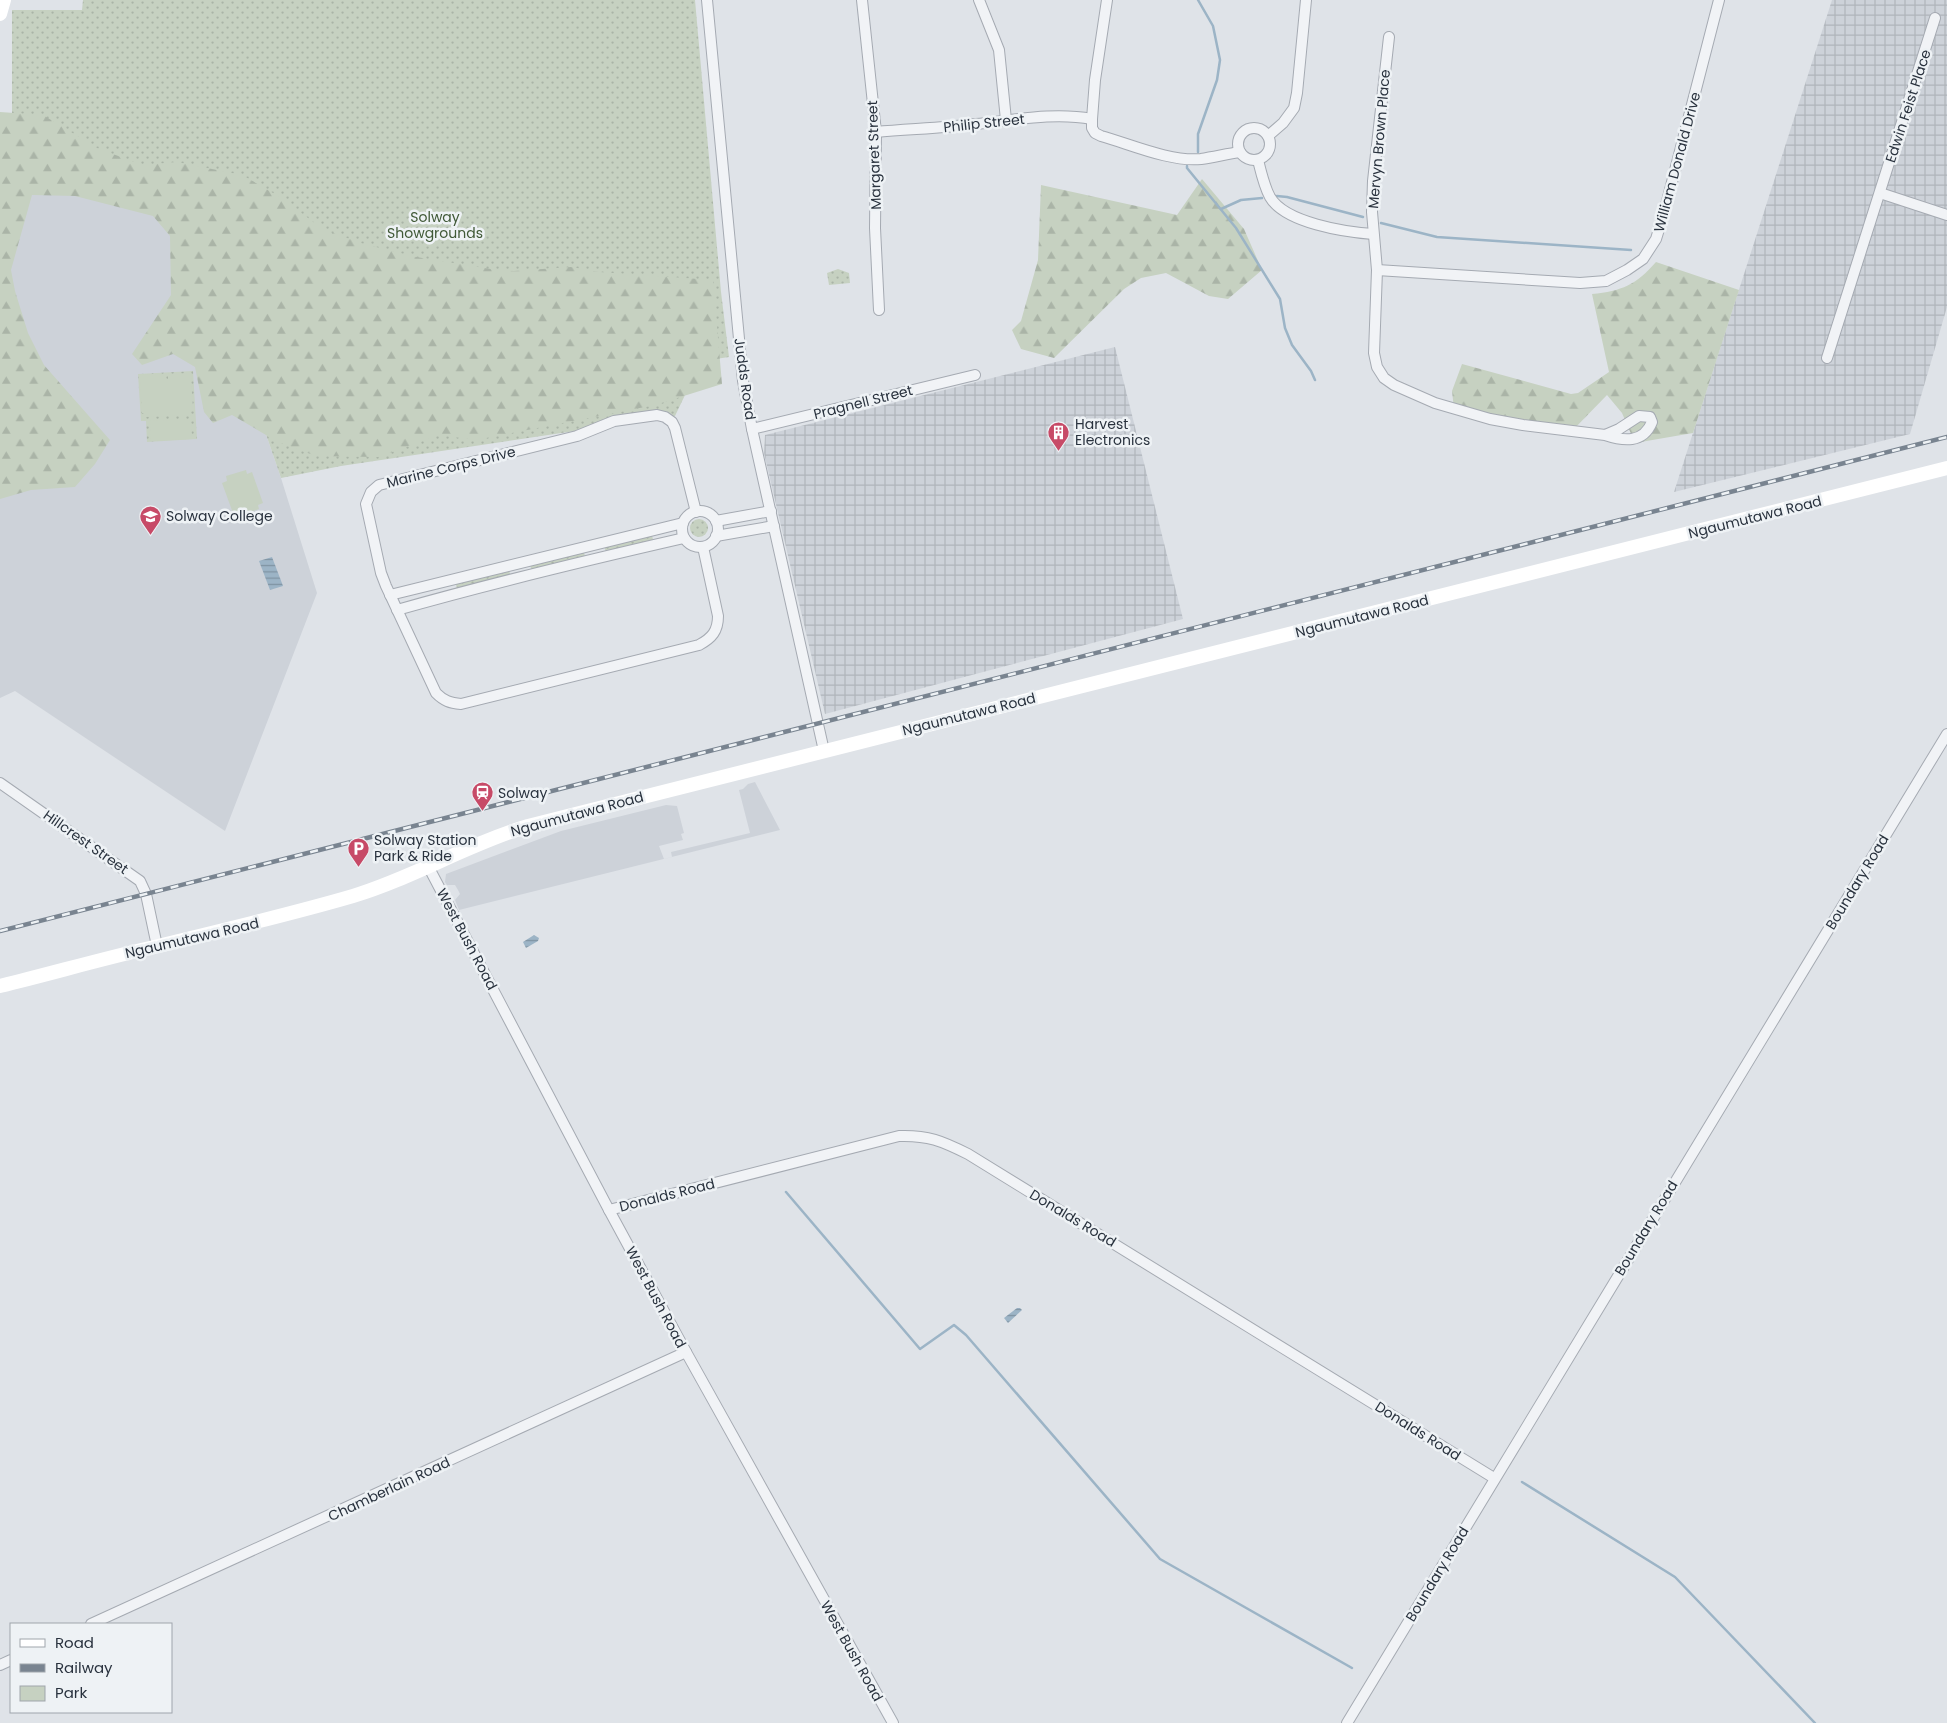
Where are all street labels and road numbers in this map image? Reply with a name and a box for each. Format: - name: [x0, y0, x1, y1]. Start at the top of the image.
- street label: Edwin Feist Place: [1880, 47, 1936, 165]
- street label: Mervyn Brown Place: [1363, 68, 1395, 209]
- street label: William Donald Drive: [1649, 90, 1705, 234]
- street label: Margaret Street: [862, 100, 886, 210]
- street label: Philip Street: [942, 109, 1026, 137]
- street label: Judds Road: [729, 337, 761, 421]
- street label: Pragnell Street: [811, 380, 915, 424]
- street label: Marine Corps Drive: [384, 441, 518, 493]
- street label: Ngaumutawa Road: [1686, 491, 1824, 543]
- street label: Ngaumutawa Road: [1293, 590, 1431, 642]
- street label: Ngaumutawa Road: [900, 688, 1038, 740]
- street label: Ngaumutawa Road: [508, 787, 646, 841]
- street label: Hillcrest Street: [39, 805, 133, 879]
- street label: Boundary Road: [1821, 831, 1893, 933]
- street label: West Bush Road: [432, 885, 502, 993]
- street label: Ngaumutawa Road: [123, 913, 261, 963]
- street label: Donalds Road: [617, 1173, 717, 1217]
- street label: Boundary Road: [1610, 1177, 1682, 1279]
- street label: Donalds Road: [1026, 1184, 1120, 1252]
- street label: West Bush Road: [621, 1243, 691, 1351]
- street label: Donalds Road: [1371, 1397, 1465, 1465]
- street label: Chamberlain Road: [325, 1452, 453, 1526]
- street label: Boundary Road: [1401, 1523, 1473, 1625]
- street label: West Bush Road: [816, 1597, 888, 1705]

